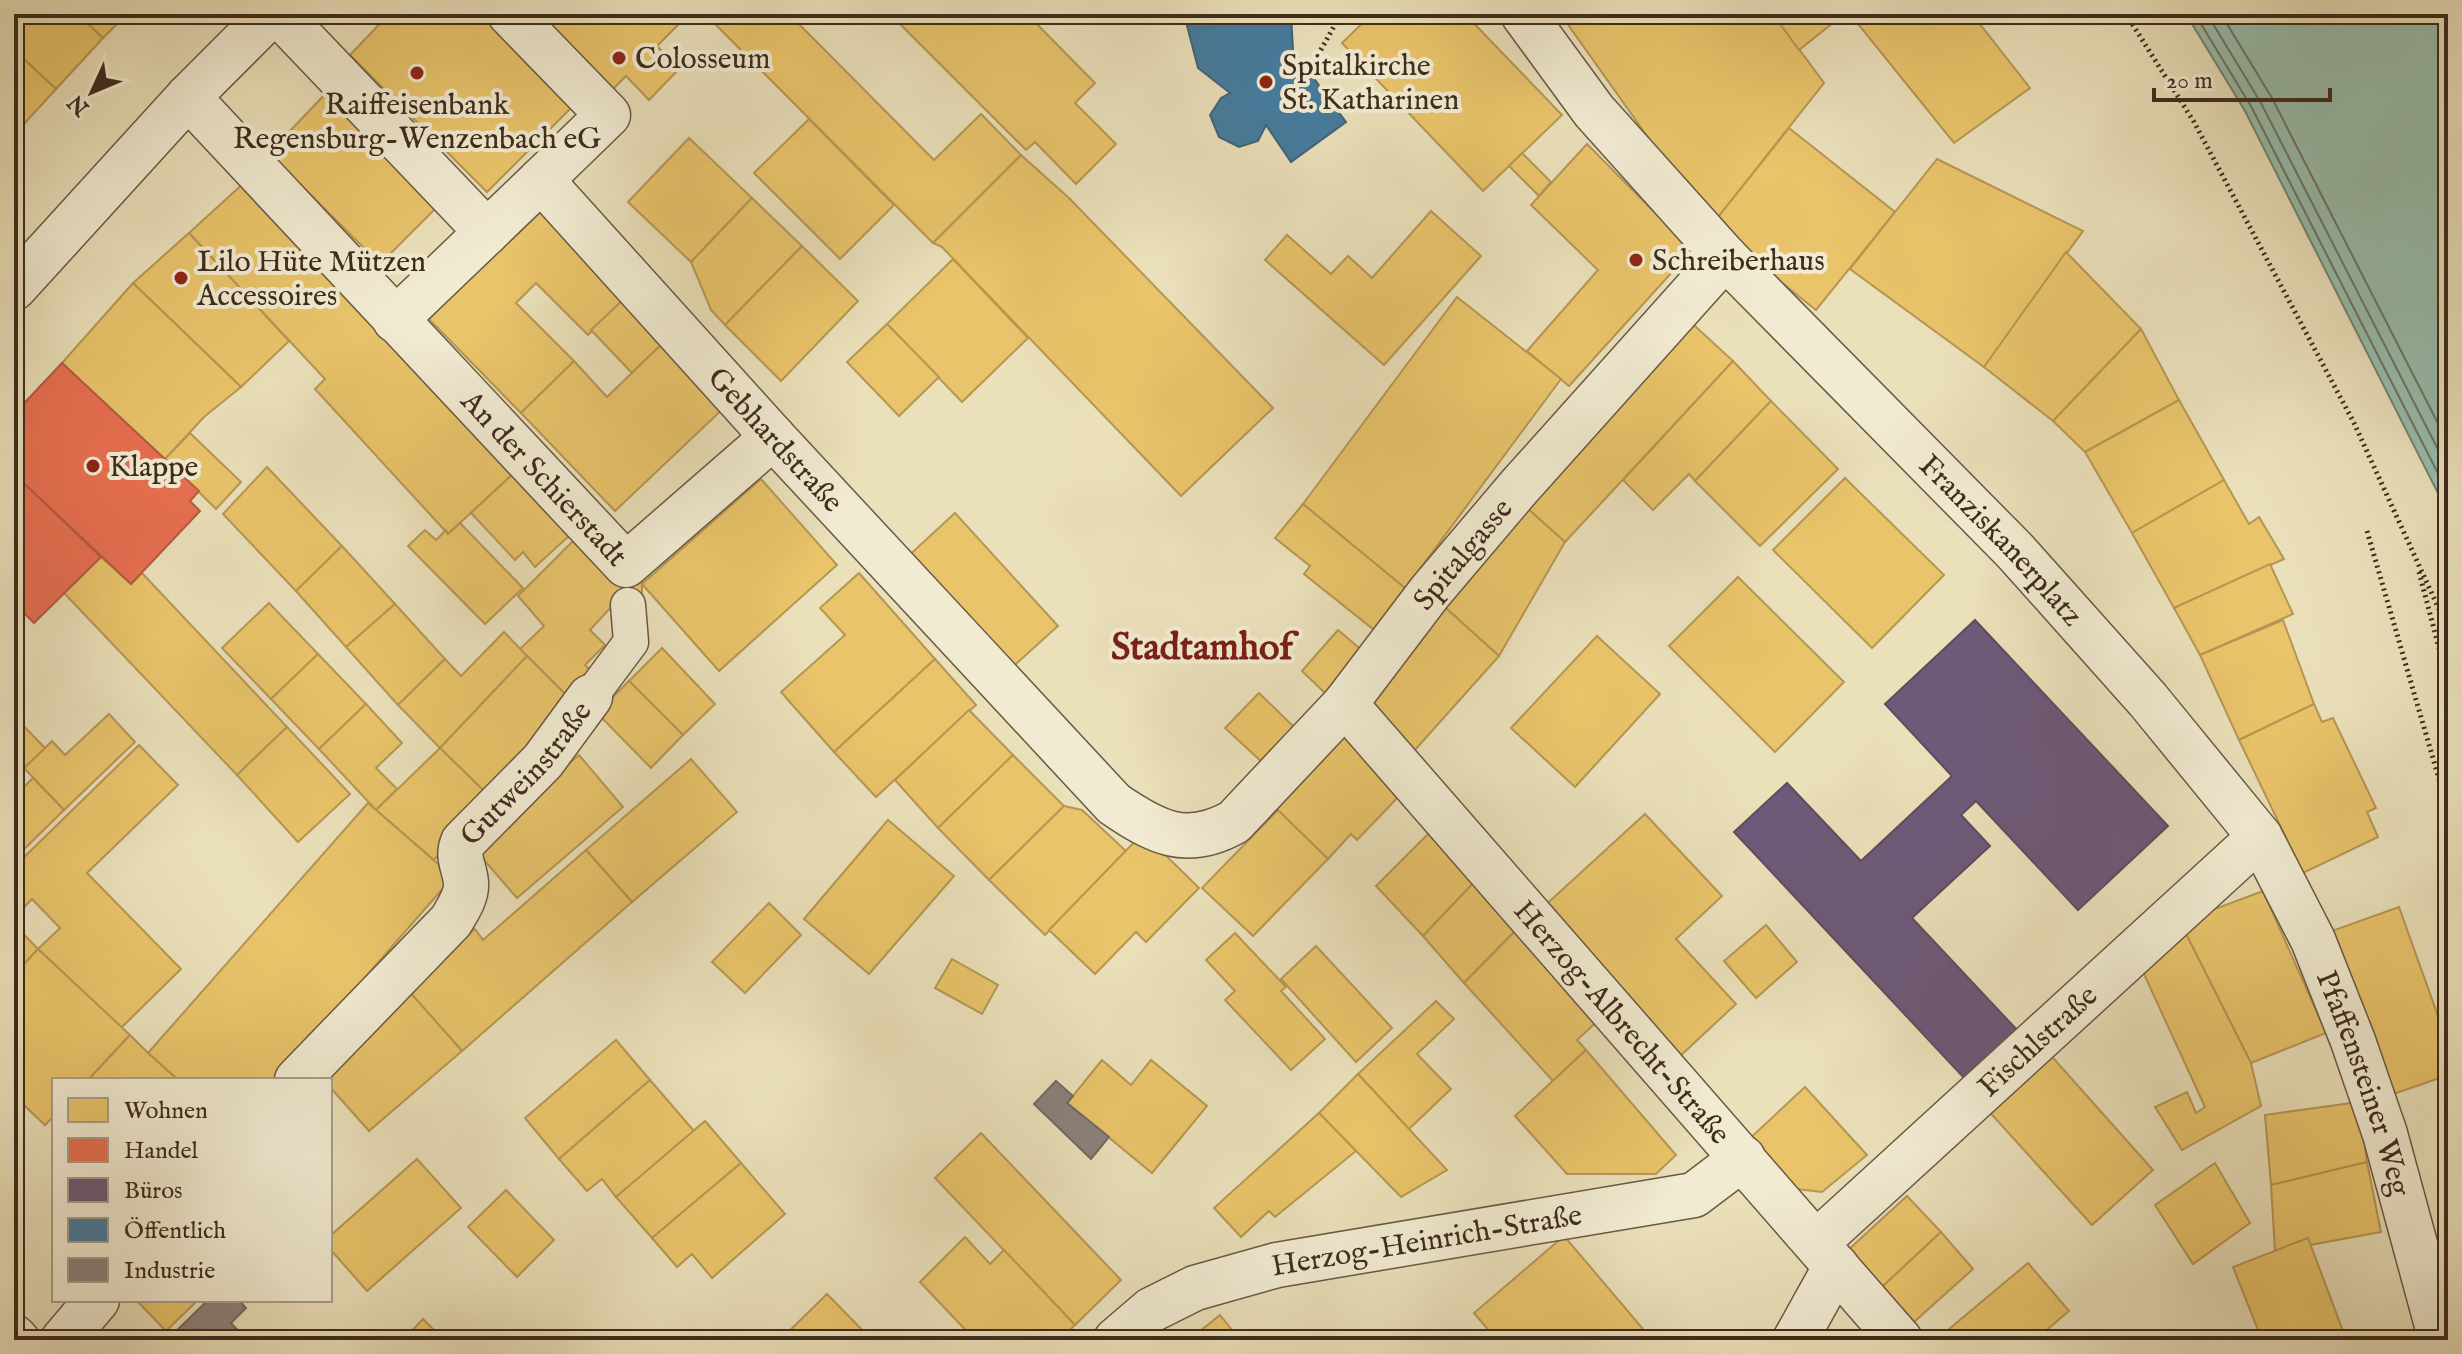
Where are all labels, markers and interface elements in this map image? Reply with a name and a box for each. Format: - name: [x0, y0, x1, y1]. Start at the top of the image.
- place label: Colosseum: [635, 41, 770, 79]
- place label: Spitalkirche St. Katharinen: [1282, 48, 1459, 120]
- marker: Colosseum: [610, 49, 628, 67]
- north arrow: [52, 52, 132, 132]
- scale bar: [2154, 52, 2330, 102]
- marker: Raiffeisenbank Regensburg-Wenzenbach eG: [408, 64, 426, 82]
- text: 20 m: [2166, 66, 2213, 97]
- marker: Spitalkirche St. Katharinen: [1257, 73, 1275, 91]
- place label: Raiffeisenbank Regensburg-Wenzenbach eG: [233, 87, 601, 159]
- text: N: [62, 88, 96, 122]
- place label: Schreiberhaus: [1652, 243, 1825, 281]
- place label: Lilo Hüte Mützen Accessoires: [196, 244, 426, 316]
- marker: Schreiberhaus: [1627, 251, 1645, 269]
- marker: Lilo Hüte Mützen Accessoires: [172, 269, 190, 287]
- street label: Gebhardstraße: [698, 360, 850, 521]
- street label: An der Schierstadt: [451, 383, 635, 575]
- street label: Franziskanerplatz: [1910, 448, 2090, 635]
- place label: Klappe: [109, 449, 198, 487]
- marker: Klappe: [84, 457, 102, 475]
- street label: Spitalgasse: [1406, 491, 1522, 619]
- district label: Stadtamhof: [1111, 625, 1299, 673]
- street label: Gutweinstraße: [453, 695, 601, 855]
- street label: Herzog-Albrecht-Straße: [1504, 893, 1738, 1153]
- street label: Pfaffensteiner Weg: [2306, 966, 2418, 1201]
- street label: Fischlstraße: [1971, 978, 2106, 1106]
- legend: [52, 1078, 332, 1302]
- text: Wohnen: [124, 1096, 208, 1127]
- text: Handel: [124, 1136, 199, 1167]
- text: Büros: [124, 1176, 183, 1207]
- street label: Herzog-Heinrich-Straße: [1269, 1197, 1585, 1287]
- text: Öffentlich: [124, 1216, 226, 1247]
- text: Industrie: [124, 1256, 215, 1287]

